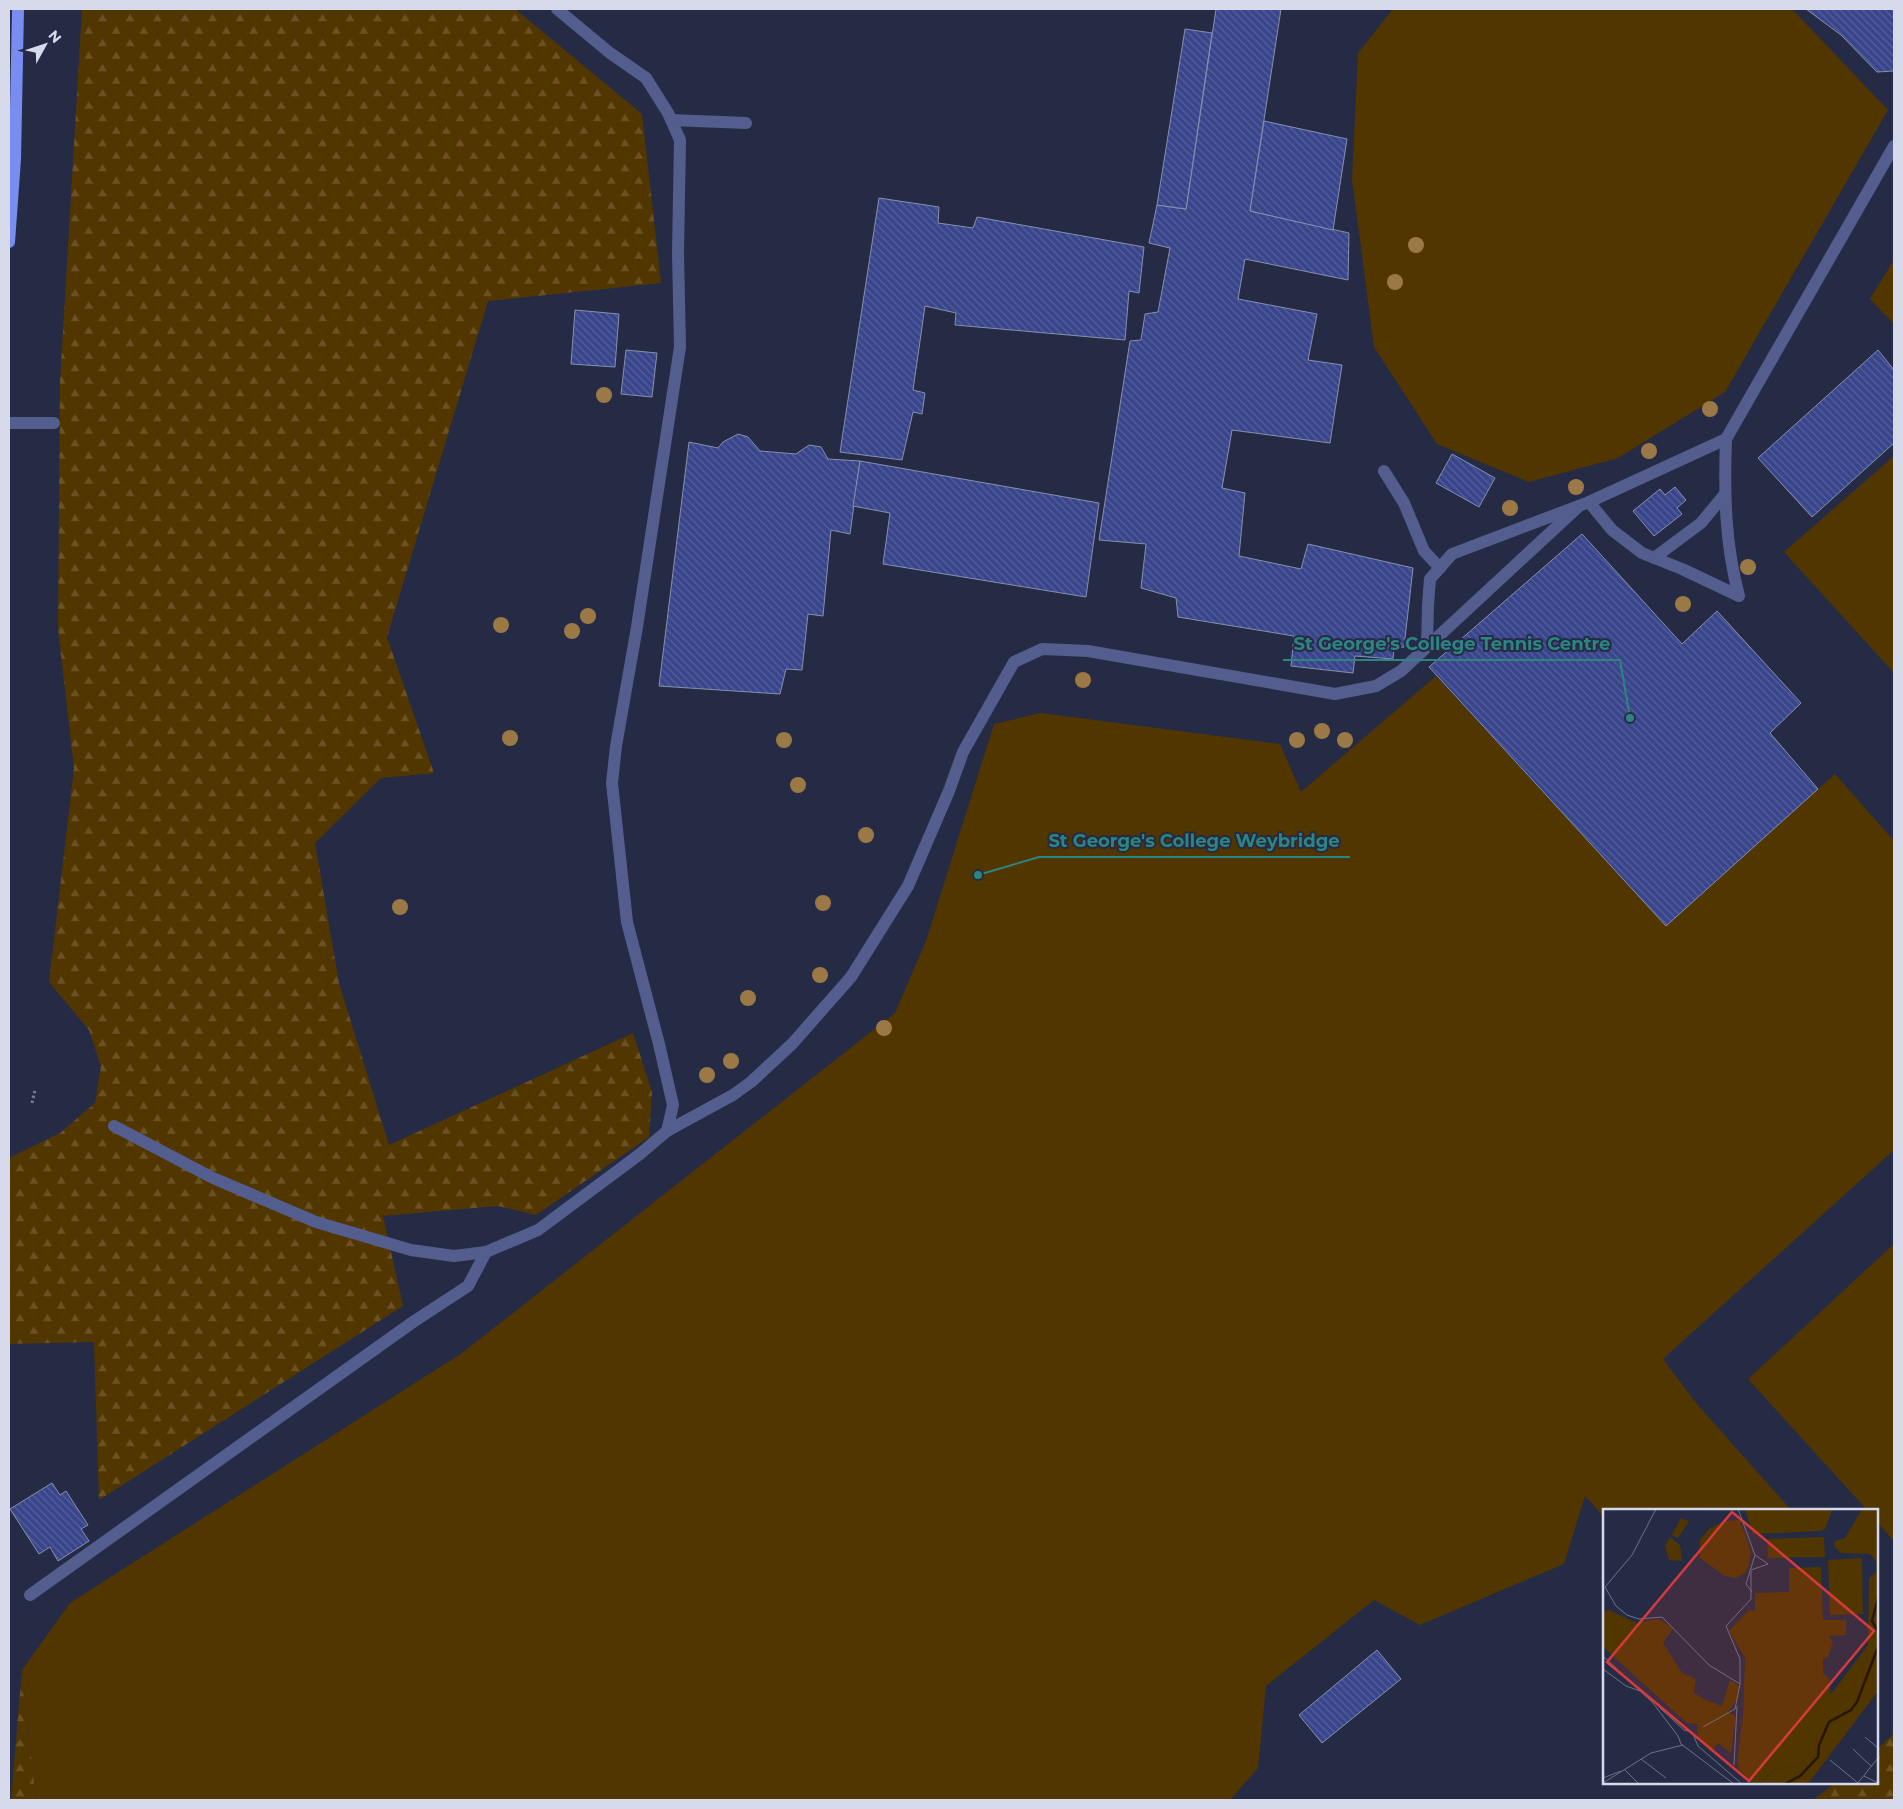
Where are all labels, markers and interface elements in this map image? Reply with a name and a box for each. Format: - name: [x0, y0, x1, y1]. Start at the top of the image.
- north arrow: [20, 20, 70, 70]
- text: N: [44, 27, 65, 47]
- callout: St George's College Tennis Centre: [1283, 627, 1620, 660]
- text: St George's College Tennis Centre: [1294, 633, 1610, 655]
- callout: St George's College Weybridge: [1039, 824, 1350, 857]
- text: St George's College Weybridge: [1048, 830, 1340, 852]
- inset map: [1603, 1509, 1878, 1784]

